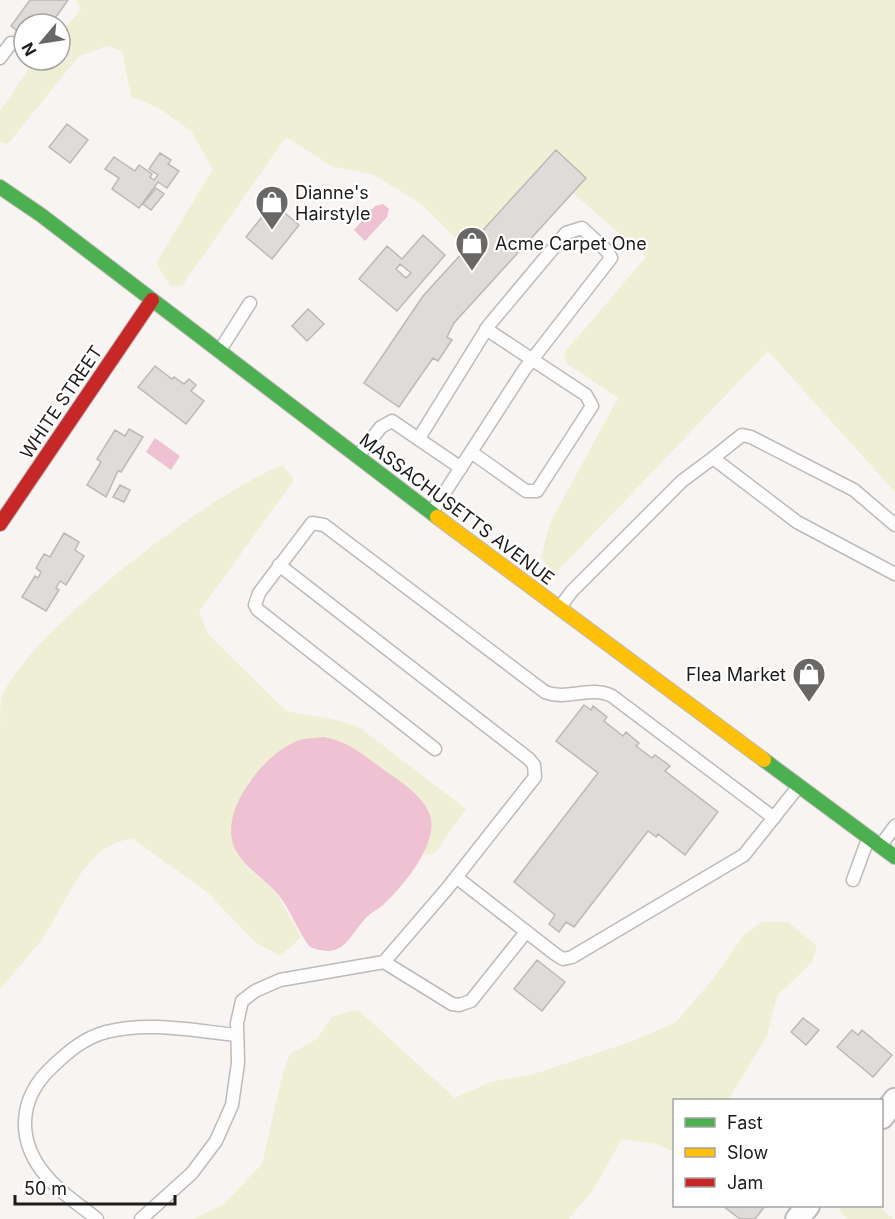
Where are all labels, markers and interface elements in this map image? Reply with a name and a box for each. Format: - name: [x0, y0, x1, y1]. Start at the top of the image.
- north arrow: [12, 12, 72, 72]
- text: N: [17, 39, 41, 59]
- place label: Dianne's Hairstyle: [295, 182, 370, 224]
- shop icon: Dianne's Hairstyle: [254, 184, 290, 231]
- shop icon: Acme Carpet One: [454, 225, 490, 272]
- place label: Acme Carpet One: [495, 233, 647, 254]
- street label: WHITE STREET: [16, 342, 106, 462]
- street label: MASSACHUSETTS AVENUE: [356, 429, 558, 589]
- shop icon: Flea Market: [791, 656, 827, 703]
- place label: Flea Market: [686, 664, 786, 685]
- legend: [673, 1099, 883, 1207]
- text: Fast: [727, 1112, 763, 1133]
- text: Slow: [727, 1142, 768, 1163]
- scale bar: [15, 1168, 176, 1206]
- text: Jam: [727, 1172, 763, 1193]
- text: 50 m: [24, 1178, 67, 1199]

